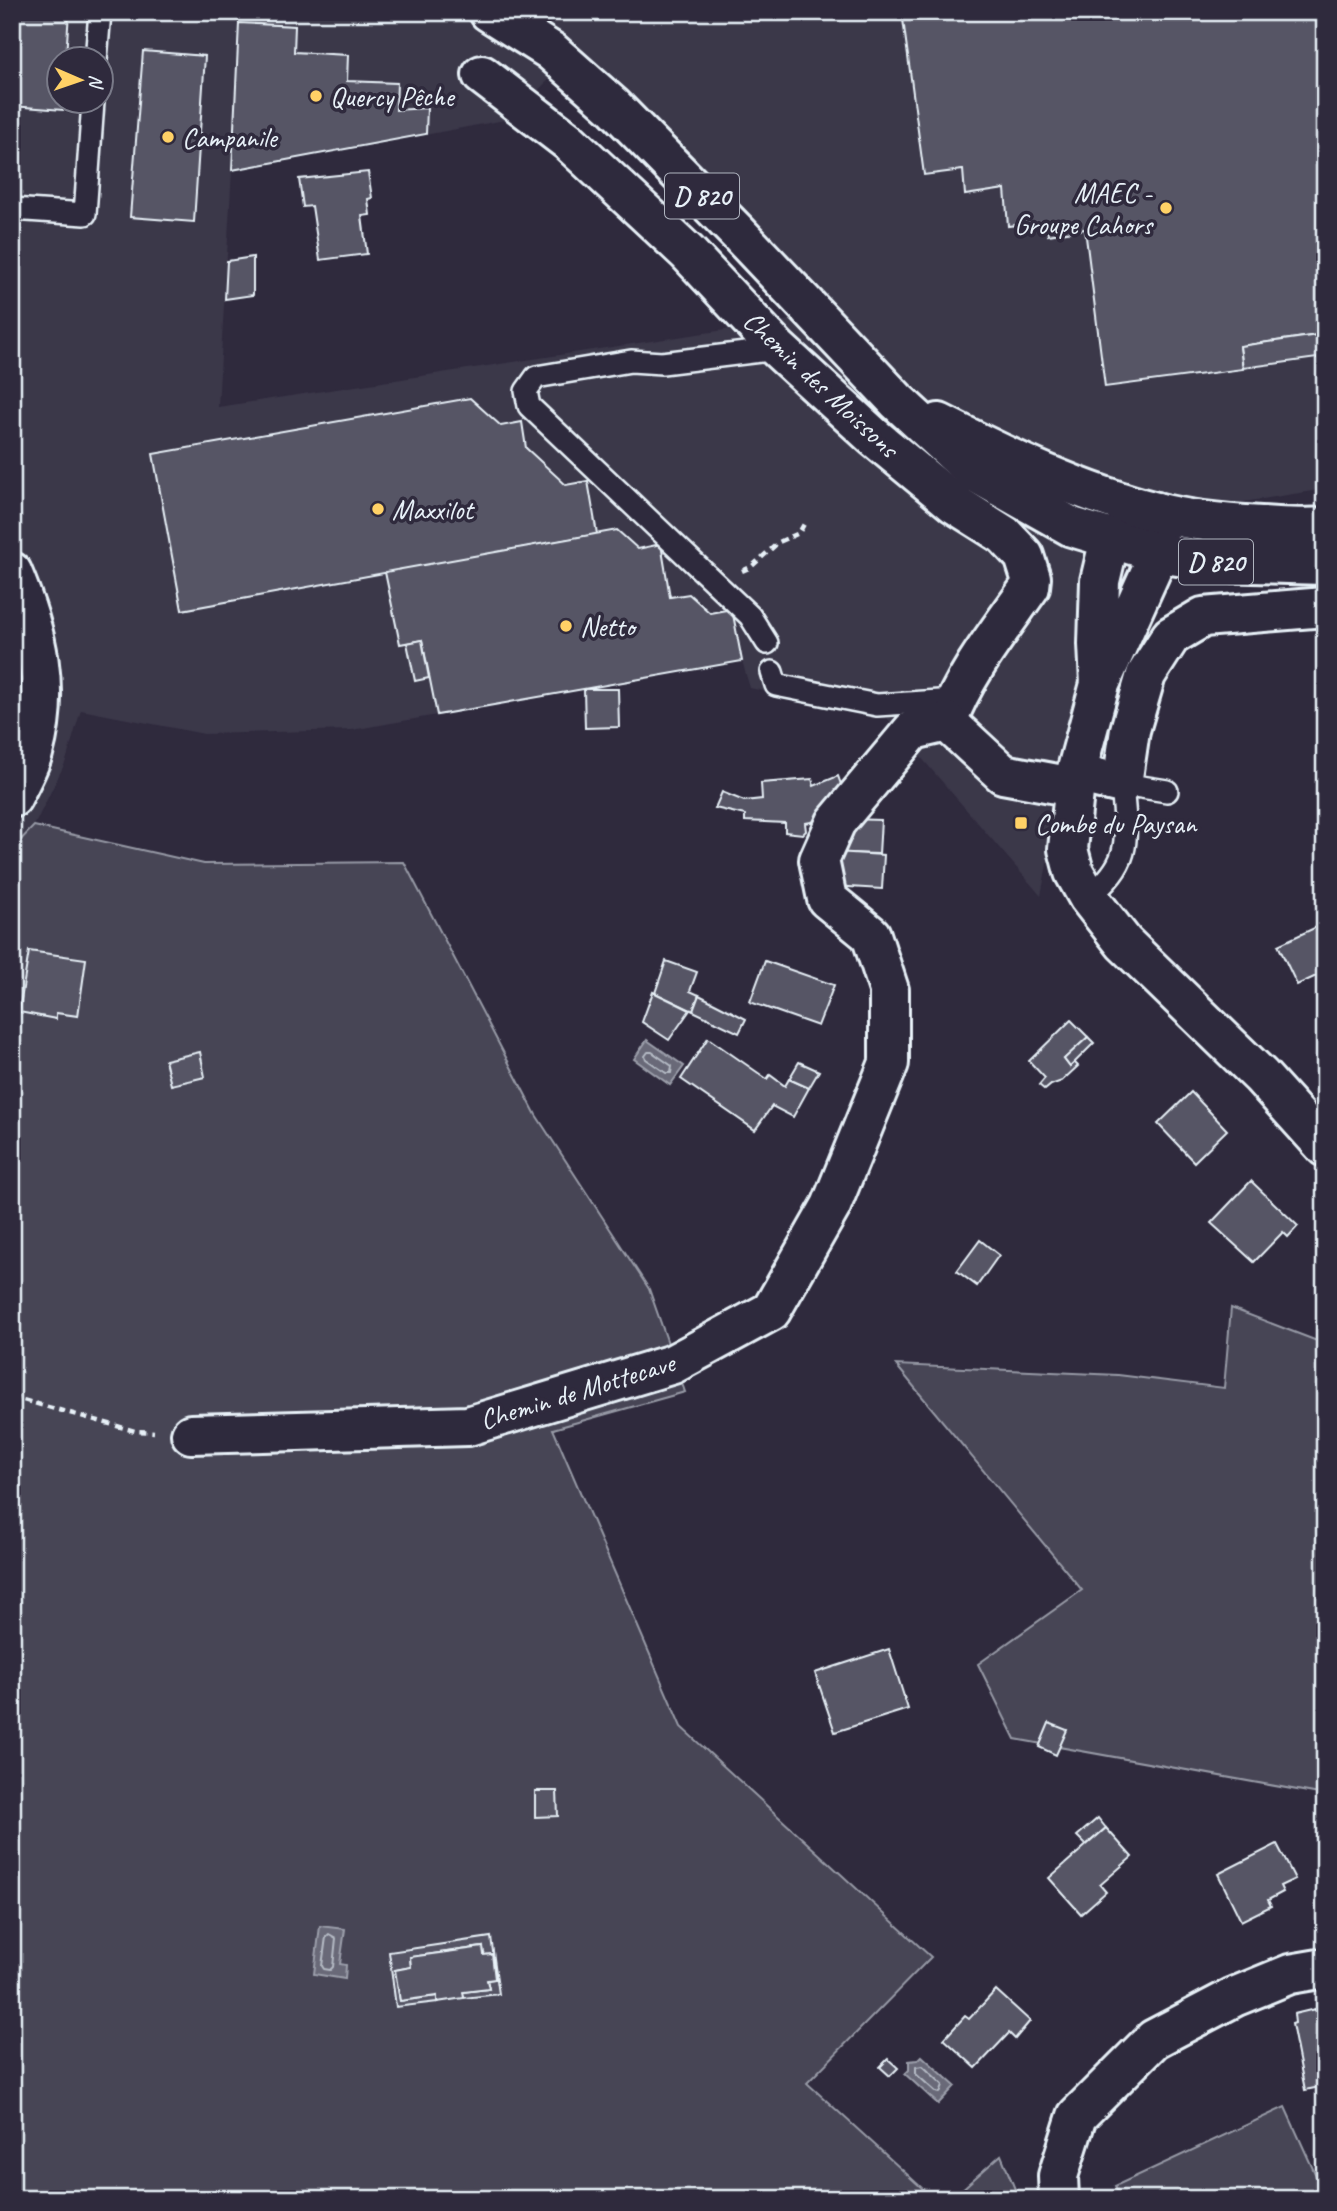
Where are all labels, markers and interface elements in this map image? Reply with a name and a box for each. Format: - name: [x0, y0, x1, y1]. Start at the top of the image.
- north arrow: [46, 46, 116, 116]
- text: N: [84, 74, 108, 90]
- place label: Quercy Pêche: [330, 79, 455, 114]
- marker: Quercy Pêche: [308, 88, 324, 104]
- place label: Campanile: [182, 120, 279, 155]
- marker: Campanile: [160, 129, 176, 145]
- road number: D 820: [665, 174, 739, 218]
- place label: MAEC - Groupe Cahors: [1014, 175, 1154, 242]
- marker: MAEC - Groupe Cahors: [1158, 200, 1174, 216]
- street label: Chemin des Moissons: [736, 303, 908, 467]
- place label: Maxxilot: [392, 492, 475, 527]
- marker: Maxxilot: [370, 501, 386, 517]
- road number: D 820: [1179, 540, 1253, 584]
- place label: Netto: [580, 609, 638, 644]
- marker: Netto: [558, 618, 574, 634]
- place label: Combe du Paysan: [1035, 806, 1198, 841]
- marker: Combe du Paysan: [1013, 815, 1029, 831]
- street label: Chemin de Mottecave: [476, 1344, 680, 1437]

